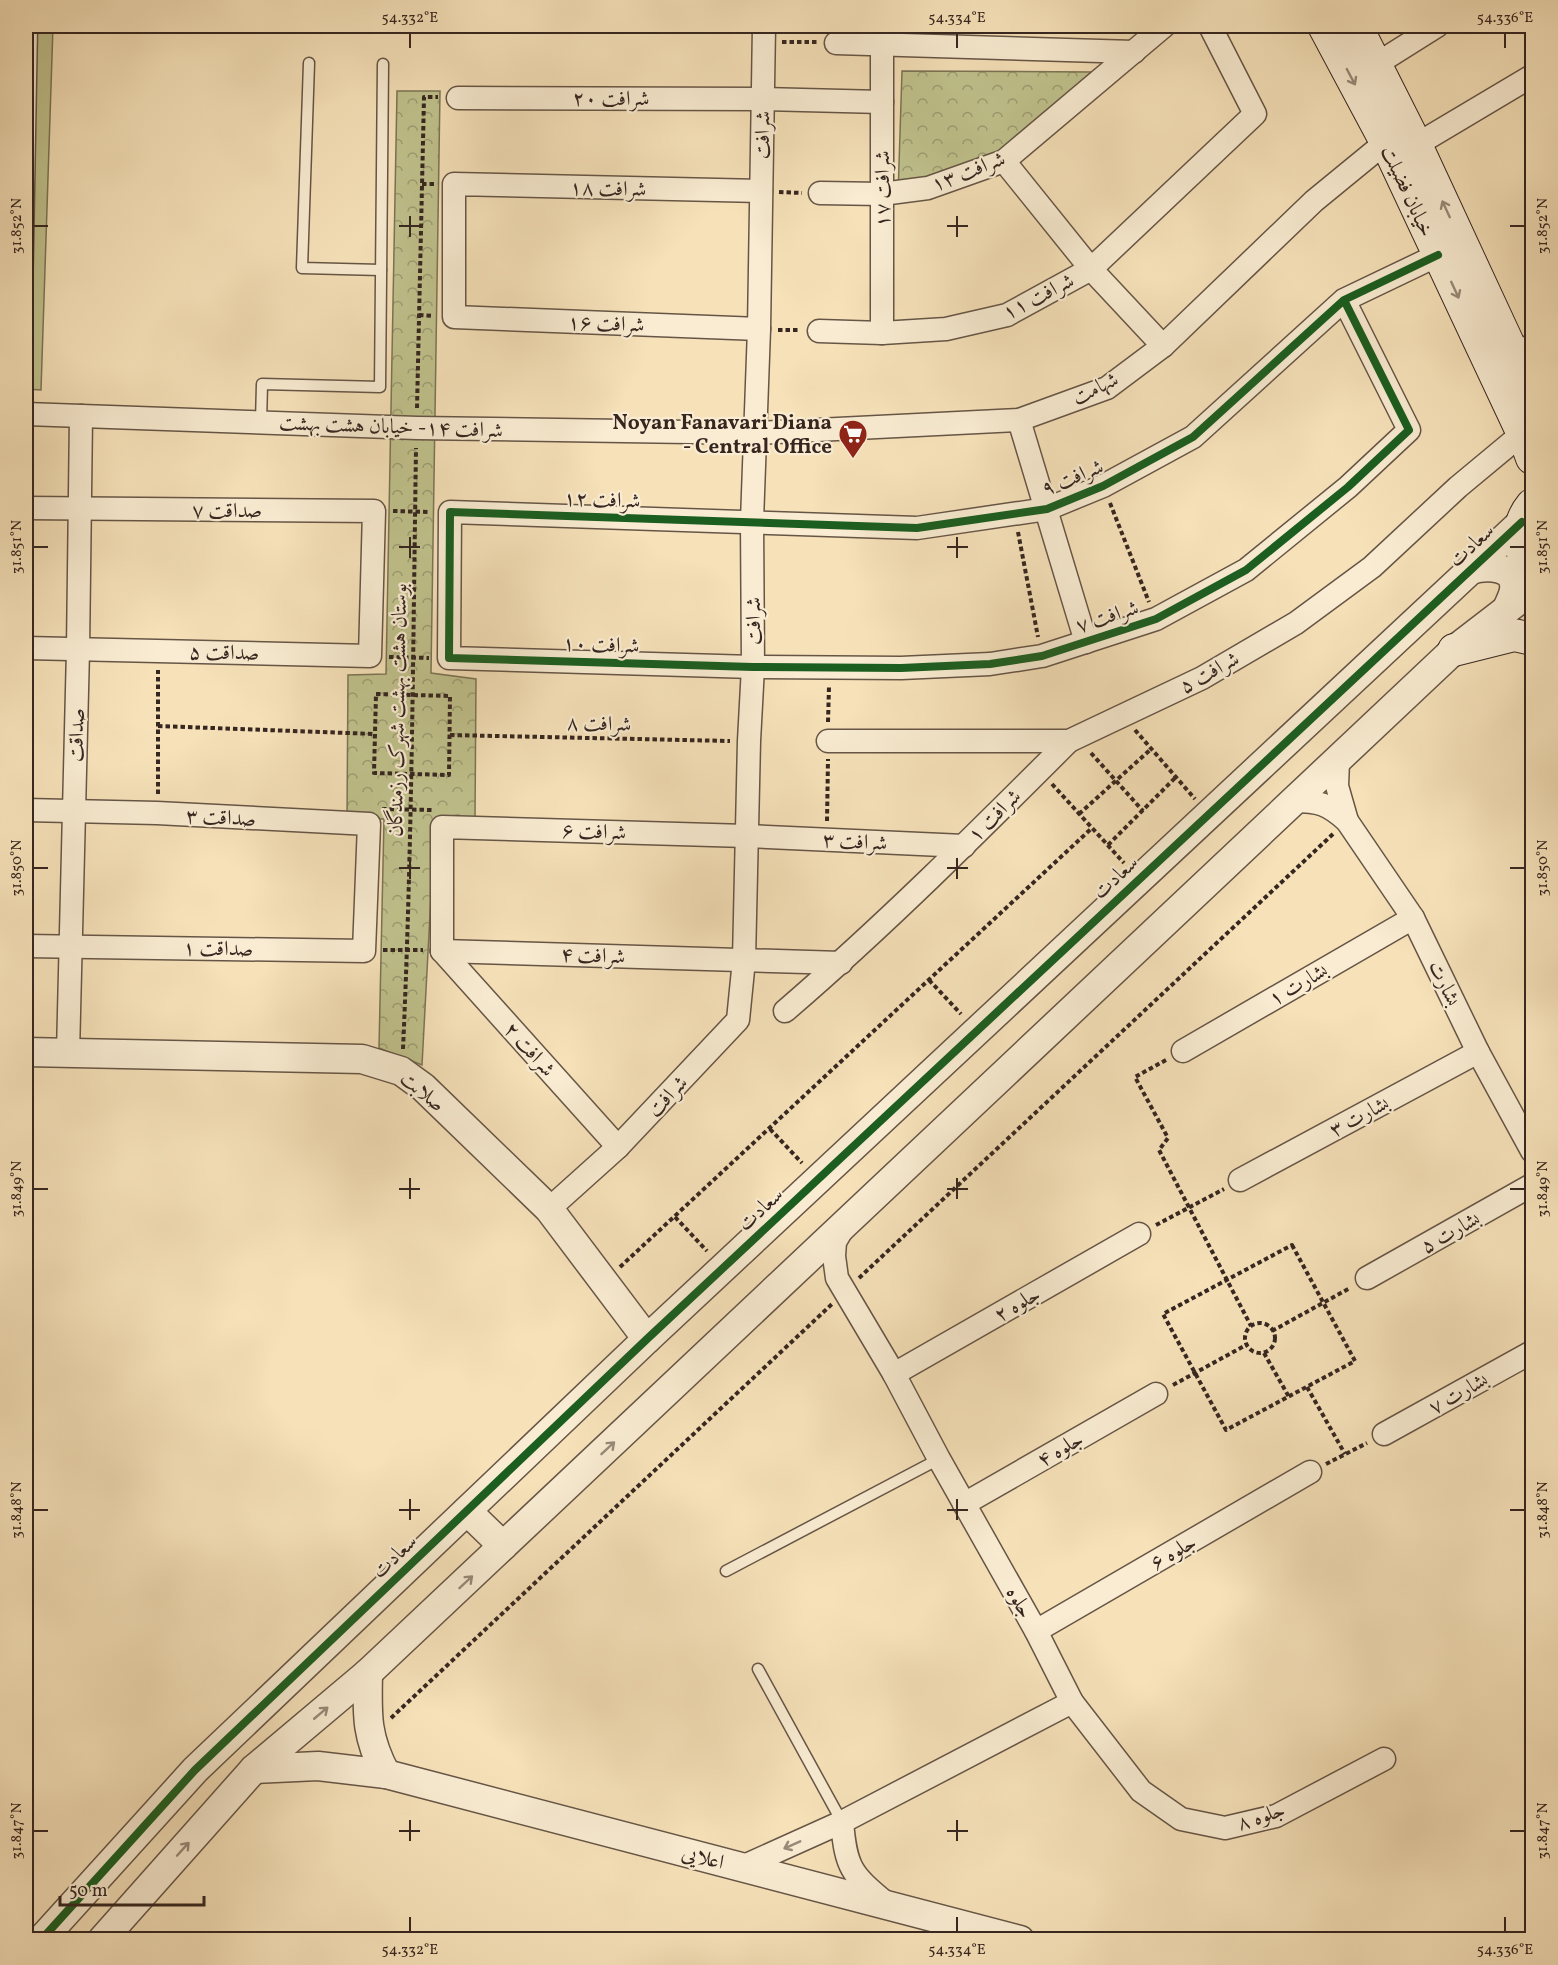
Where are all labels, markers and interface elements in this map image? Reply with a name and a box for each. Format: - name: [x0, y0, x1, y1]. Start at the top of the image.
- text: 54.332°E: [382, 8, 438, 29]
- text: 54.334°E: [928, 8, 986, 29]
- text: 54.336°E: [1477, 8, 1533, 29]
- one-way arrow: [1345, 68, 1357, 85]
- street label: شرافت ۲۰: [573, 85, 649, 114]
- street label: شرافت: [749, 111, 778, 159]
- street label: خیابان فضیلت: [1373, 141, 1440, 242]
- street label: شرافت ۱۳: [927, 145, 1010, 200]
- street label: شرافت ۱۷: [869, 151, 898, 227]
- street label: شرافت ۱۸: [569, 174, 647, 205]
- text: 31.852°N: [7, 198, 28, 254]
- text: 31.852°N: [1533, 198, 1554, 254]
- one-way arrow: [1439, 200, 1451, 218]
- street label: شرافت ۱۱: [998, 267, 1080, 328]
- one-way arrow: [1449, 281, 1461, 299]
- street label: شرافت ۱۶: [567, 309, 645, 340]
- street label: شهامت: [1068, 366, 1124, 413]
- street label: شرافت ۱۴- خیابان هشت بهشت: [279, 409, 503, 446]
- place label: Noyan Fanavari Diana - Central Office: [612, 409, 832, 462]
- supermarket icon: Noyan Fanavari Diana - Central Office: [837, 418, 869, 460]
- street label: شرافت ۹: [1037, 453, 1108, 504]
- street label: شرافت ۱۲: [563, 485, 641, 516]
- street label: صداقت ۷: [192, 497, 262, 526]
- street label: سعادت: [1443, 517, 1501, 575]
- text: 31.851°N: [7, 520, 28, 574]
- text: 31.851°N: [1533, 520, 1554, 574]
- street label: بوستان هشت بهشت شهرک رزمندگان: [382, 583, 415, 837]
- street label: شرافت ۷: [1072, 594, 1143, 641]
- street label: شرافت: [740, 597, 769, 645]
- street label: شرافت ۱۰: [562, 630, 640, 661]
- street label: صداقت ۵: [189, 638, 259, 669]
- street label: شرافت ۵: [1174, 645, 1245, 702]
- street label: صداقت: [62, 708, 93, 762]
- street label: شرافت ۸: [566, 709, 632, 740]
- street label: شرافت ۱: [962, 783, 1028, 849]
- street label: صداقت ۳: [185, 802, 257, 835]
- street label: شرافت ۶: [561, 817, 627, 848]
- street label: شرافت ۳: [822, 826, 888, 859]
- text: 31.850°N: [7, 840, 28, 896]
- text: 31.850°N: [1533, 840, 1554, 896]
- street label: سعادت: [1087, 849, 1145, 907]
- street label: صداقت ۱: [183, 934, 253, 965]
- street label: شرافت ۴: [560, 941, 626, 972]
- street label: بشارت: [1420, 956, 1467, 1012]
- street label: بشارت ۱: [1264, 957, 1334, 1014]
- street label: شرافت ۲: [496, 1016, 561, 1084]
- street label: صلابت: [393, 1065, 451, 1119]
- street label: شرافت: [641, 1070, 695, 1125]
- street label: بشارت ۳: [1325, 1089, 1395, 1145]
- text: 31.849°N: [7, 1161, 28, 1217]
- text: 31.849°N: [1533, 1161, 1554, 1217]
- street label: سعادت: [732, 1181, 790, 1239]
- street label: بشارت ۵: [1416, 1205, 1486, 1262]
- street label: جلوه ۲: [989, 1280, 1046, 1330]
- street label: بشارت ۷: [1424, 1366, 1494, 1423]
- street label: جلوه ۴: [1032, 1425, 1089, 1475]
- one-way arrow: [600, 1441, 615, 1455]
- text: 31.848°N: [7, 1481, 28, 1539]
- text: 31.848°N: [1533, 1481, 1554, 1539]
- street label: سعادت: [366, 1528, 424, 1586]
- street label: جلوه ۶: [1145, 1528, 1202, 1578]
- one-way arrow: [458, 1574, 473, 1589]
- street label: جلوه: [998, 1581, 1039, 1624]
- one-way arrow: [313, 1706, 329, 1719]
- street label: جلوه ۸: [1234, 1796, 1289, 1839]
- text: 31.847°N: [7, 1802, 28, 1860]
- text: 31.847°N: [1533, 1802, 1554, 1860]
- street label: اعلایی: [678, 1839, 727, 1878]
- one-way arrow: [784, 1839, 802, 1851]
- one-way arrow: [176, 1842, 190, 1857]
- scale bar: [60, 1869, 204, 1907]
- text: 50 m: [69, 1879, 108, 1904]
- text: 54.332°E: [382, 1940, 438, 1961]
- text: 54.334°E: [928, 1940, 986, 1961]
- text: 54.336°E: [1477, 1940, 1533, 1961]

